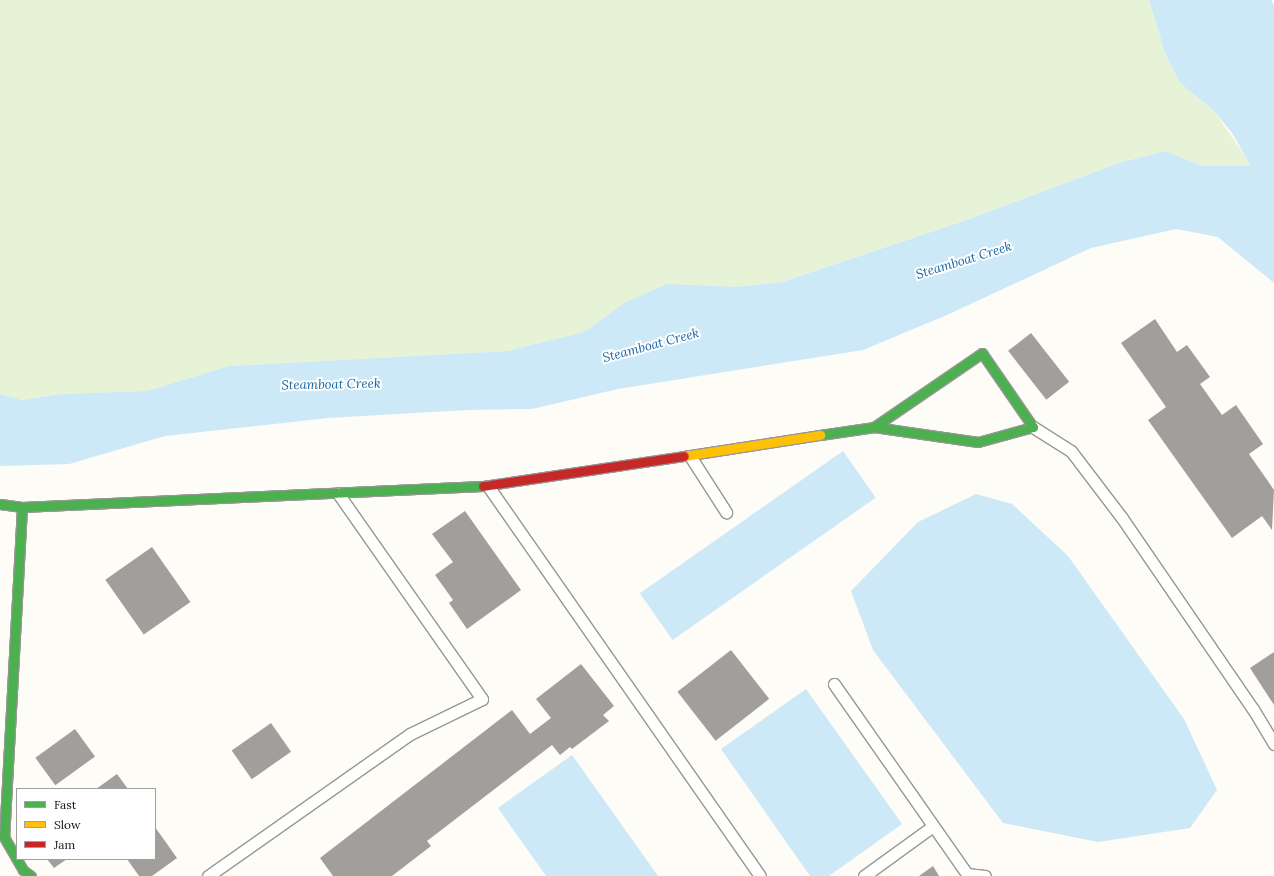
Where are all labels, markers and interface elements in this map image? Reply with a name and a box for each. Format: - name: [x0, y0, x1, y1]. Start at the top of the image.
- water label: Steamboat Creek: [914, 239, 1014, 283]
- water label: Steamboat Creek: [601, 326, 701, 366]
- water label: Steamboat Creek: [281, 376, 381, 394]
- legend: [16, 788, 156, 860]
- text: Fast: [54, 797, 77, 812]
- text: Slow: [54, 817, 81, 832]
- text: Jam: [54, 837, 75, 852]

